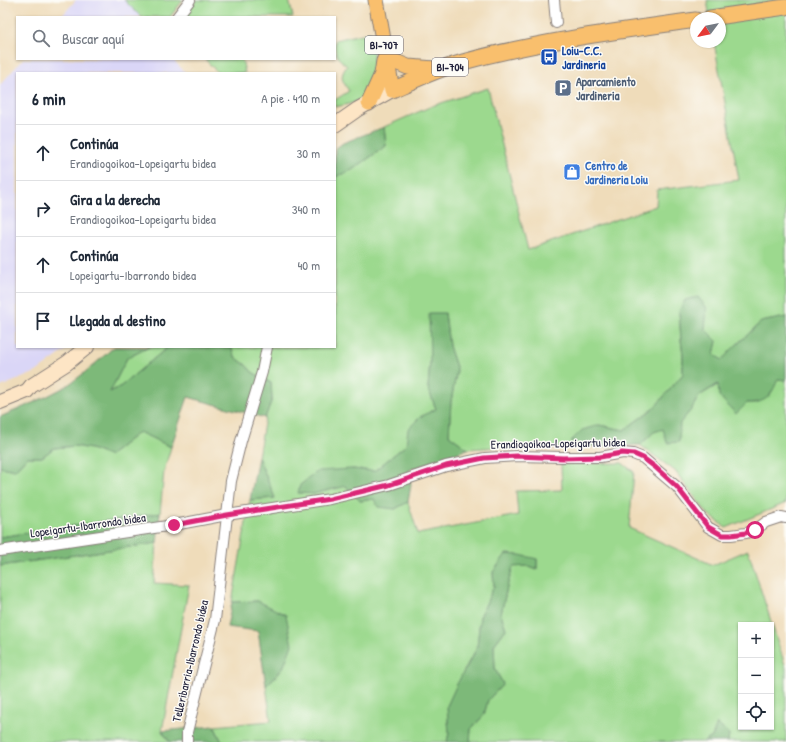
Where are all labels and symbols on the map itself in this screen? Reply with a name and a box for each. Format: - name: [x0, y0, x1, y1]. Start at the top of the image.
- north arrow: [690, 12, 726, 48]
- road number: BI-707: [365, 36, 403, 54]
- place label: Loiu-C.C. Jardineria: [562, 42, 606, 73]
- bus stop icon: Loiu-C.C. Jardineria: [539, 47, 559, 67]
- road number: BI-704: [432, 58, 468, 76]
- place label: Aparcamiento Jardineria: [576, 73, 636, 104]
- parking icon: Aparcamiento Jardineria: [553, 78, 573, 98]
- place label: Centro de Jardineria Loiu: [585, 157, 648, 188]
- shop icon: Centro de Jardineria Loiu: [562, 162, 582, 182]
- street label: Erandiogoikoa-Lopeigartu bidea: [491, 433, 626, 453]
- street label: Lopeigartu-Ibarrondo bidea: [29, 508, 147, 542]
- route end: [165, 516, 183, 534]
- route start: [746, 521, 764, 539]
- street label: Telleribarria-Ibarrondo bidea: [168, 598, 212, 724]

